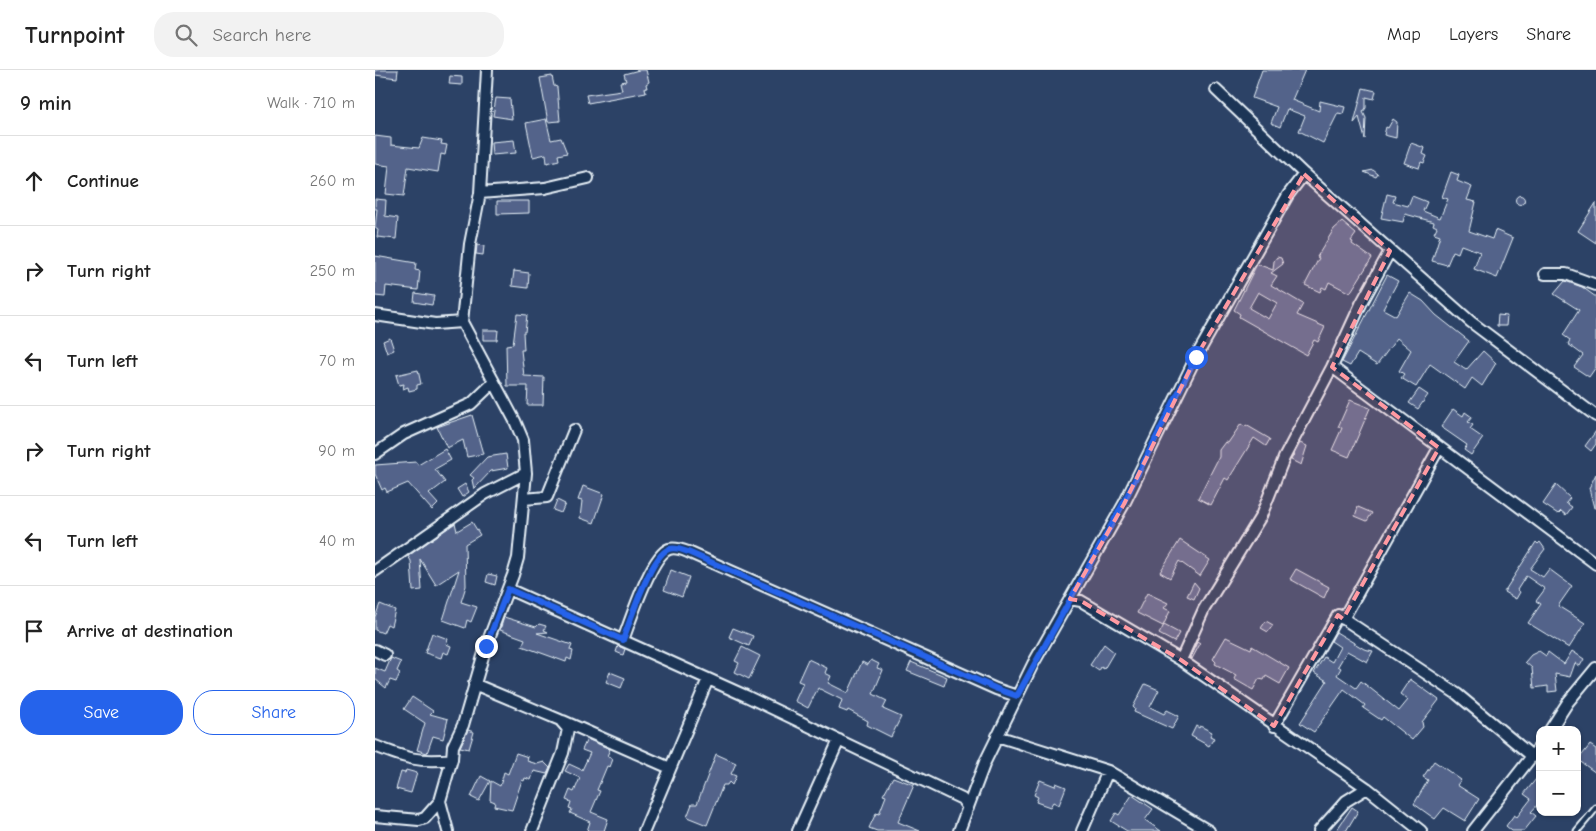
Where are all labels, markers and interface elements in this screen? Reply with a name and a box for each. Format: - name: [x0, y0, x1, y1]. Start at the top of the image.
- search box: [154, 12, 504, 57]
- text: Turnpoint: [25, 21, 124, 49]
- icon: search: [172, 21, 200, 49]
- text: Search here: [212, 24, 311, 46]
- text: Map: [1387, 24, 1421, 45]
- text: Layers: [1449, 24, 1498, 45]
- text: Share: [1526, 24, 1571, 45]
- text: 9 min: [20, 91, 72, 115]
- text: Walk · 710 m: [267, 94, 355, 112]
- icon: ahead: [20, 167, 48, 195]
- text: Continue: [67, 170, 139, 192]
- text: 260 m: [310, 172, 355, 190]
- icon: right: [20, 257, 48, 285]
- text: Turn right: [67, 260, 151, 282]
- text: 250 m: [310, 262, 355, 280]
- route start: [1185, 346, 1208, 369]
- icon: left: [20, 347, 48, 375]
- text: Turn left: [67, 350, 138, 372]
- text: 70 m: [319, 352, 355, 370]
- icon: right: [20, 437, 48, 465]
- text: Turn right: [67, 440, 151, 462]
- text: 90 m: [318, 442, 355, 460]
- icon: left: [20, 527, 48, 555]
- text: Turn left: [67, 530, 138, 552]
- text: 40 m: [319, 532, 355, 550]
- icon: arrive: [20, 617, 48, 645]
- text: Arrive at destination: [67, 620, 233, 642]
- route end: [475, 635, 498, 658]
- button: Save: [20, 690, 183, 735]
- button: Share: [193, 690, 355, 735]
- map controls: [1536, 726, 1581, 816]
- button: +: [1536, 726, 1581, 771]
- button: −: [1536, 771, 1581, 816]

